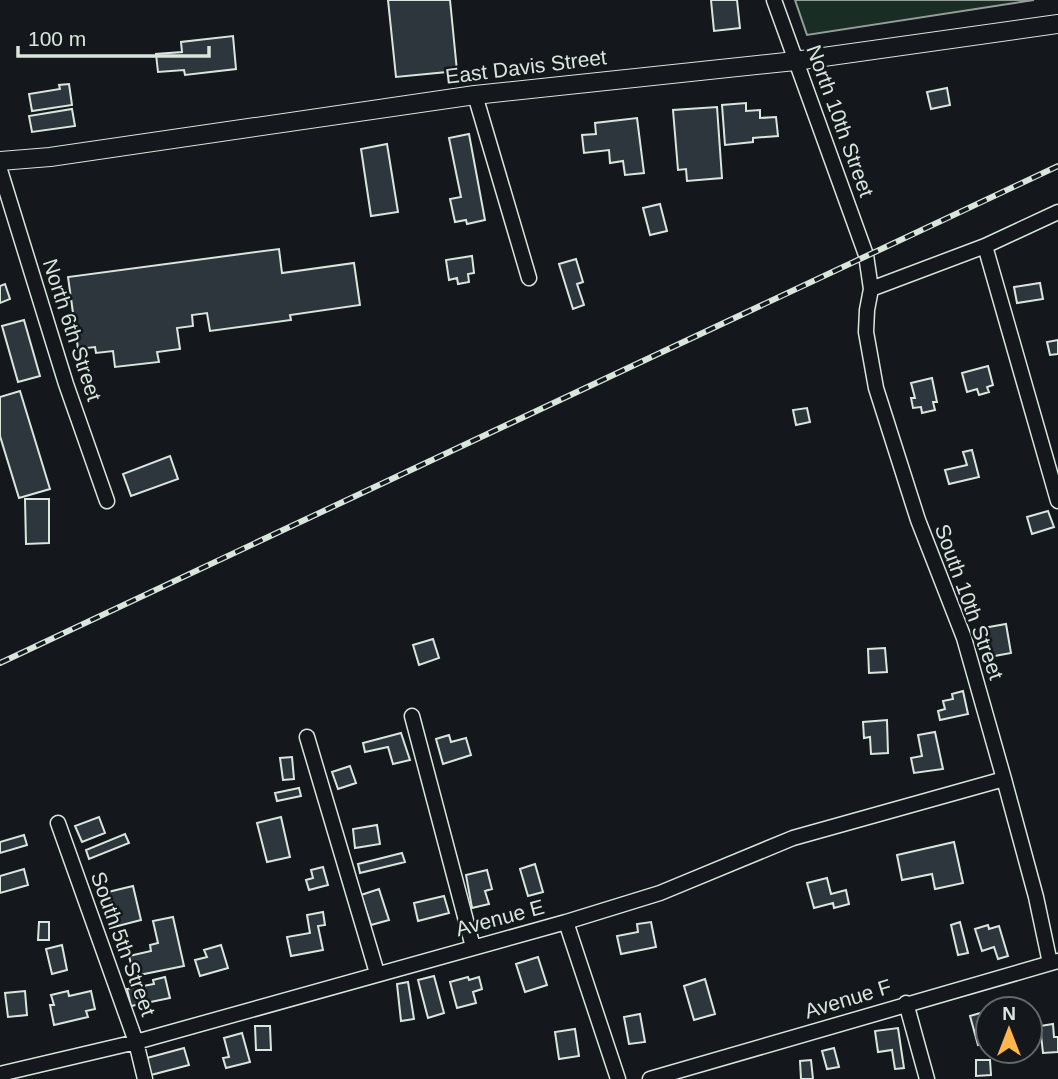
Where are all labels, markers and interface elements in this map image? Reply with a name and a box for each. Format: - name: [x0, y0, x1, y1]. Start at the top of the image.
- scale bar: [18, 14, 208, 58]
- text: 100 m: [28, 27, 86, 50]
- street label: North 10th Street: [802, 42, 879, 200]
- street label: East Davis Street: [444, 45, 608, 88]
- street label: North 6th Street: [39, 256, 106, 404]
- street label: South 10th Street: [931, 521, 1008, 683]
- street label: South 5th Street: [87, 869, 160, 1019]
- street label: Avenue E: [453, 895, 547, 940]
- street label: Avenue F: [802, 974, 894, 1023]
- north arrow: [974, 995, 1044, 1065]
- text: N: [1002, 1003, 1016, 1024]

